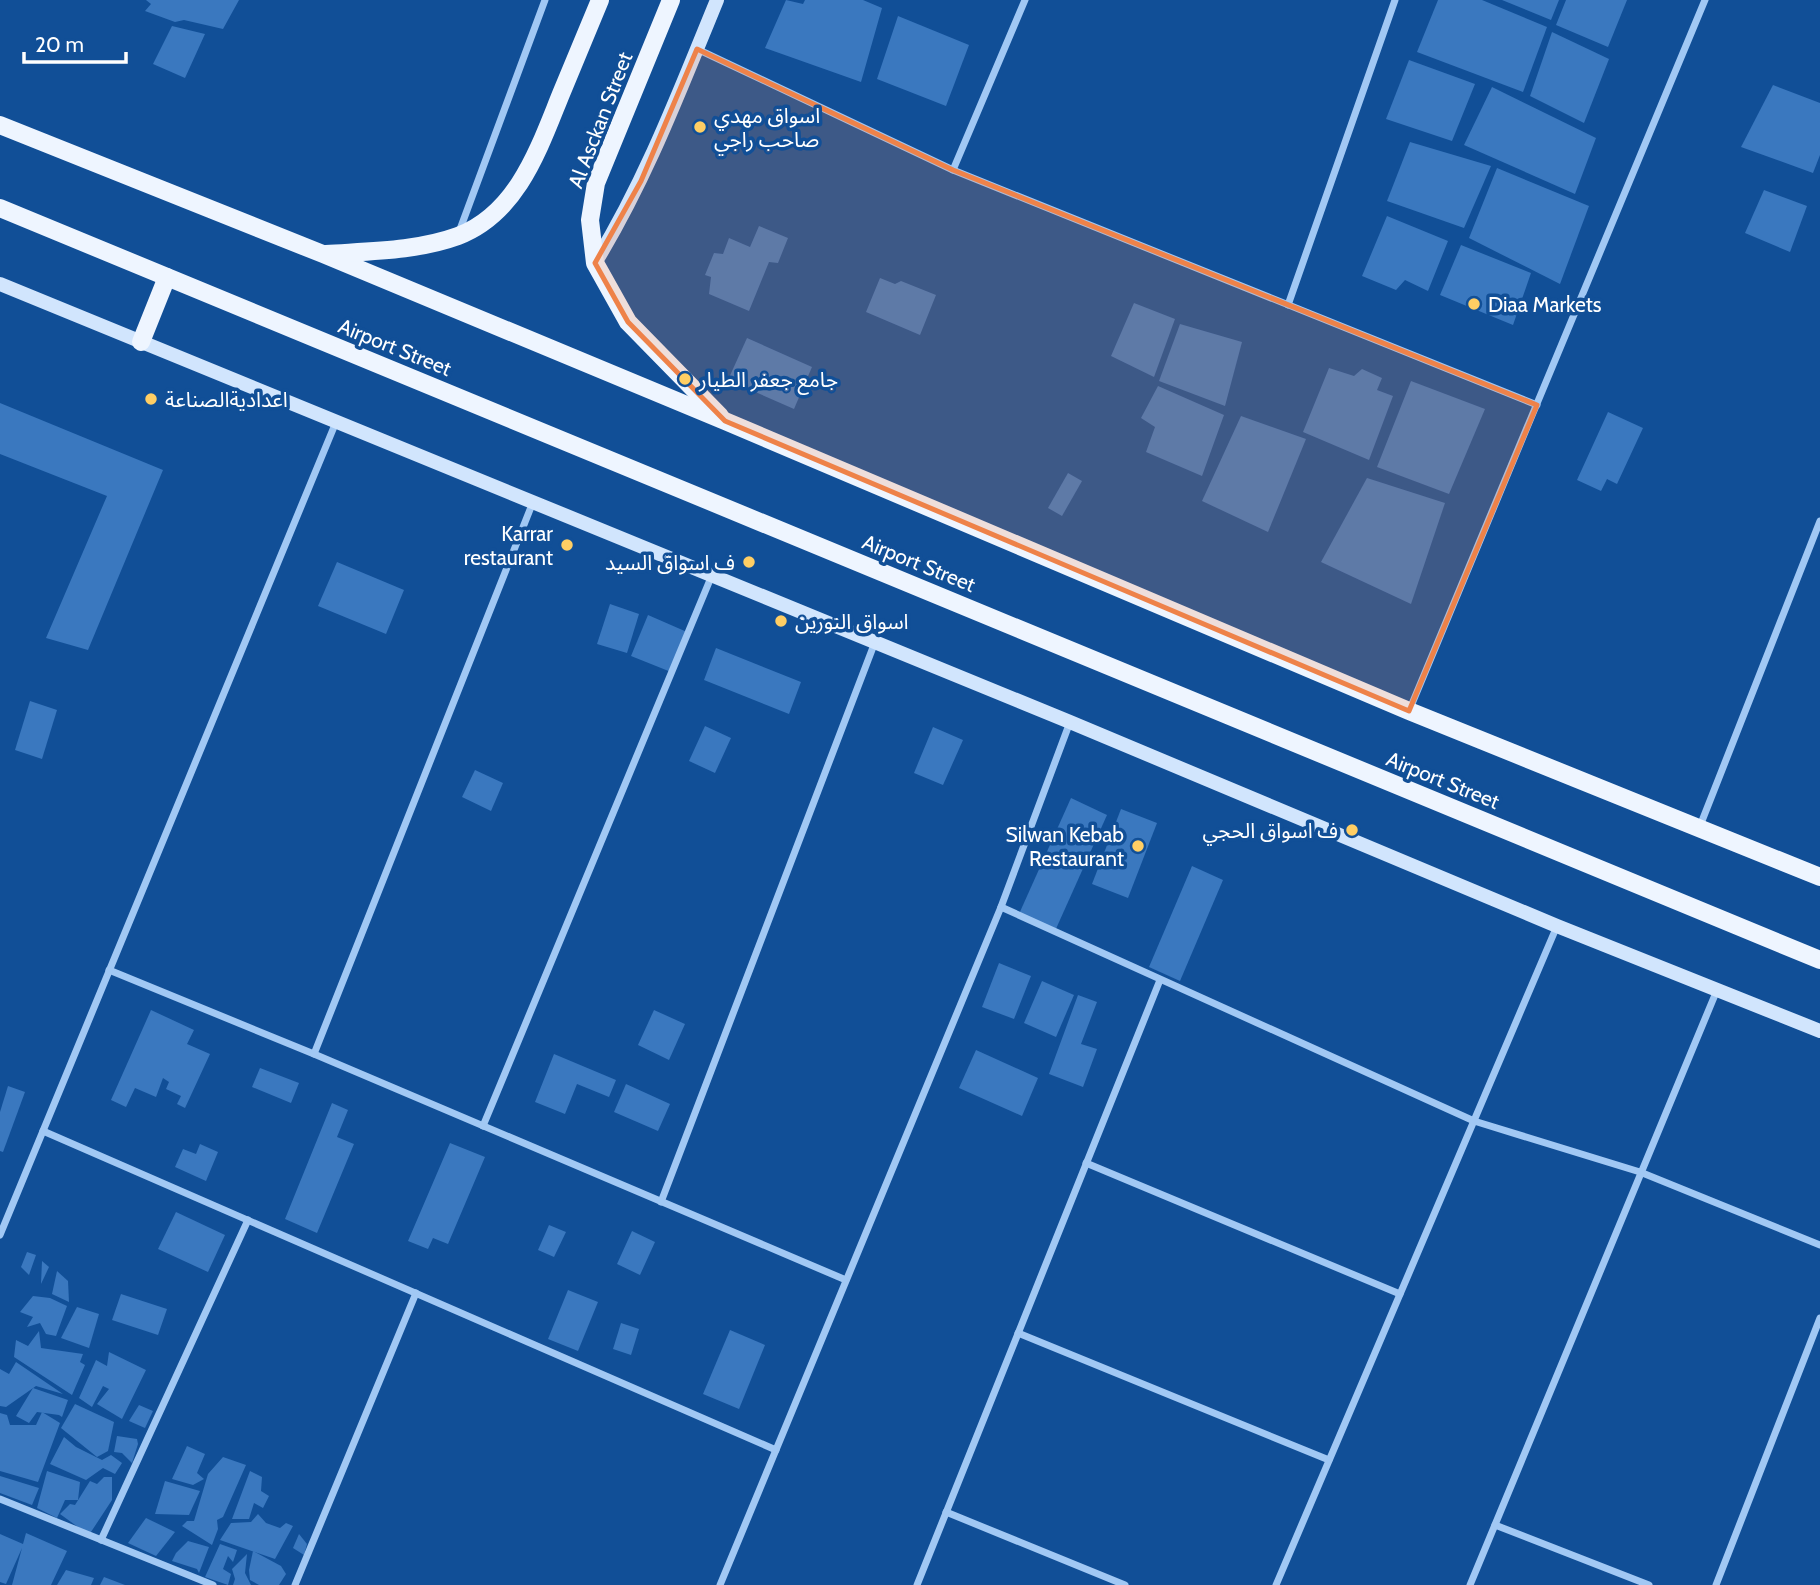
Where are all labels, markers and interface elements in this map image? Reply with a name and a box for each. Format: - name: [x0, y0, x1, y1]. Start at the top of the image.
- scale bar: [24, 21, 126, 65]
- text: 20 m: [35, 32, 84, 57]
- street label: Al Asckan Street: [563, 49, 637, 191]
- place label: اسواق مهدي صاحب راجي: [714, 103, 820, 155]
- marker: اسواق مهدي صاحب راجي: [692, 119, 708, 135]
- place label: Diaa Markets: [1488, 292, 1602, 317]
- marker: Diaa Markets: [1466, 296, 1482, 312]
- street label: Airport Street: [335, 313, 455, 381]
- place label: جامع جعفر الطيار: [698, 367, 838, 395]
- marker: جامع جعفر الطيار: [677, 371, 693, 387]
- place label: اعداديةالصناعة: [165, 387, 288, 412]
- marker: اعداديةالصناعة: [143, 391, 159, 407]
- place label: Karrar restaurant: [464, 521, 553, 570]
- street label: Airport Street: [859, 529, 979, 597]
- marker: Karrar restaurant: [559, 537, 575, 553]
- place label: ف اسواق السيد: [605, 550, 735, 575]
- marker: ف اسواق السيد: [741, 554, 757, 570]
- place label: اسواق النورين: [795, 609, 909, 634]
- marker: اسواق النورين: [773, 613, 789, 629]
- street label: Airport Street: [1383, 746, 1503, 814]
- place label: ف اسواق الحجي: [1203, 818, 1338, 846]
- place label: Silwan Kebab Restaurant: [1006, 822, 1124, 871]
- marker: ف اسواق الحجي: [1344, 822, 1360, 838]
- marker: Silwan Kebab Restaurant: [1130, 838, 1146, 854]

